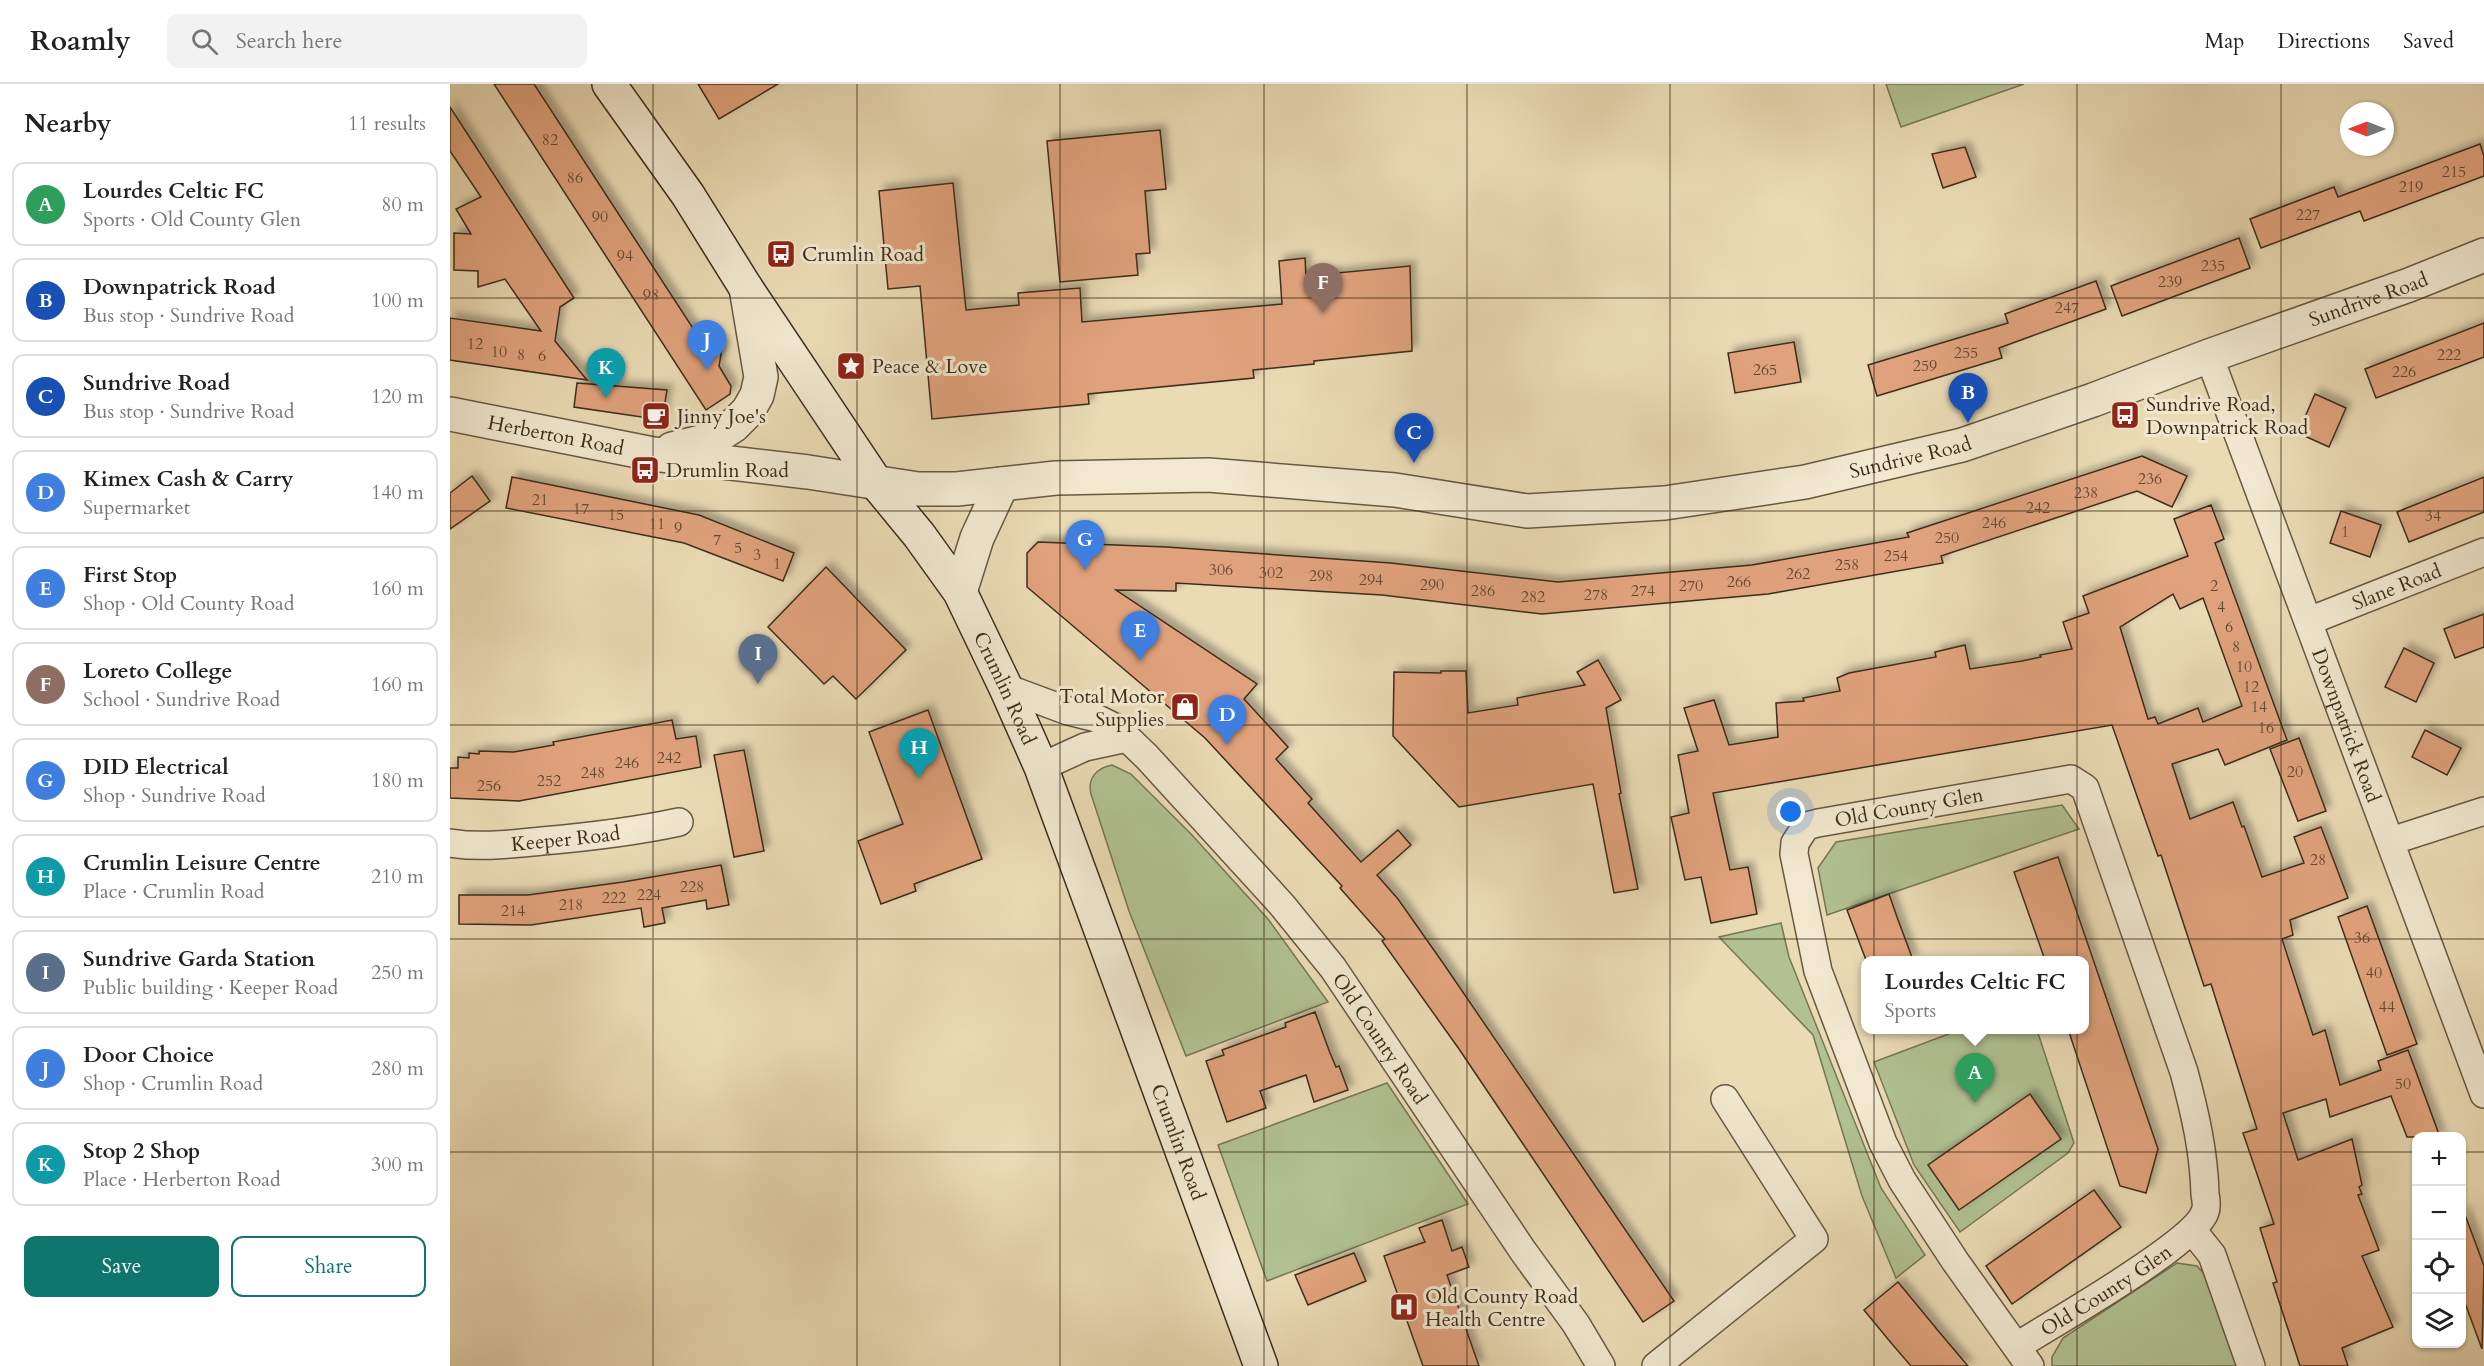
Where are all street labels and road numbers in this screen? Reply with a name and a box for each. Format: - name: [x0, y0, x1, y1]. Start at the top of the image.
- street label: Sundrive Road: [2305, 266, 2432, 333]
- street label: Herberton Road: [486, 409, 627, 462]
- street label: Sundrive Road: [1847, 430, 1975, 485]
- street label: Slane Road: [2348, 557, 2445, 617]
- street label: Crumlin Road: [967, 627, 1043, 749]
- street label: Downpatrick Road: [2305, 645, 2387, 806]
- street label: Old County Glen: [1833, 781, 1986, 834]
- street label: Keeper Road: [510, 820, 622, 858]
- street label: Old County Road: [1326, 968, 1434, 1110]
- street label: Crumlin Road: [1144, 1080, 1212, 1204]
- street label: Old County Glen: [2036, 1238, 2178, 1343]

